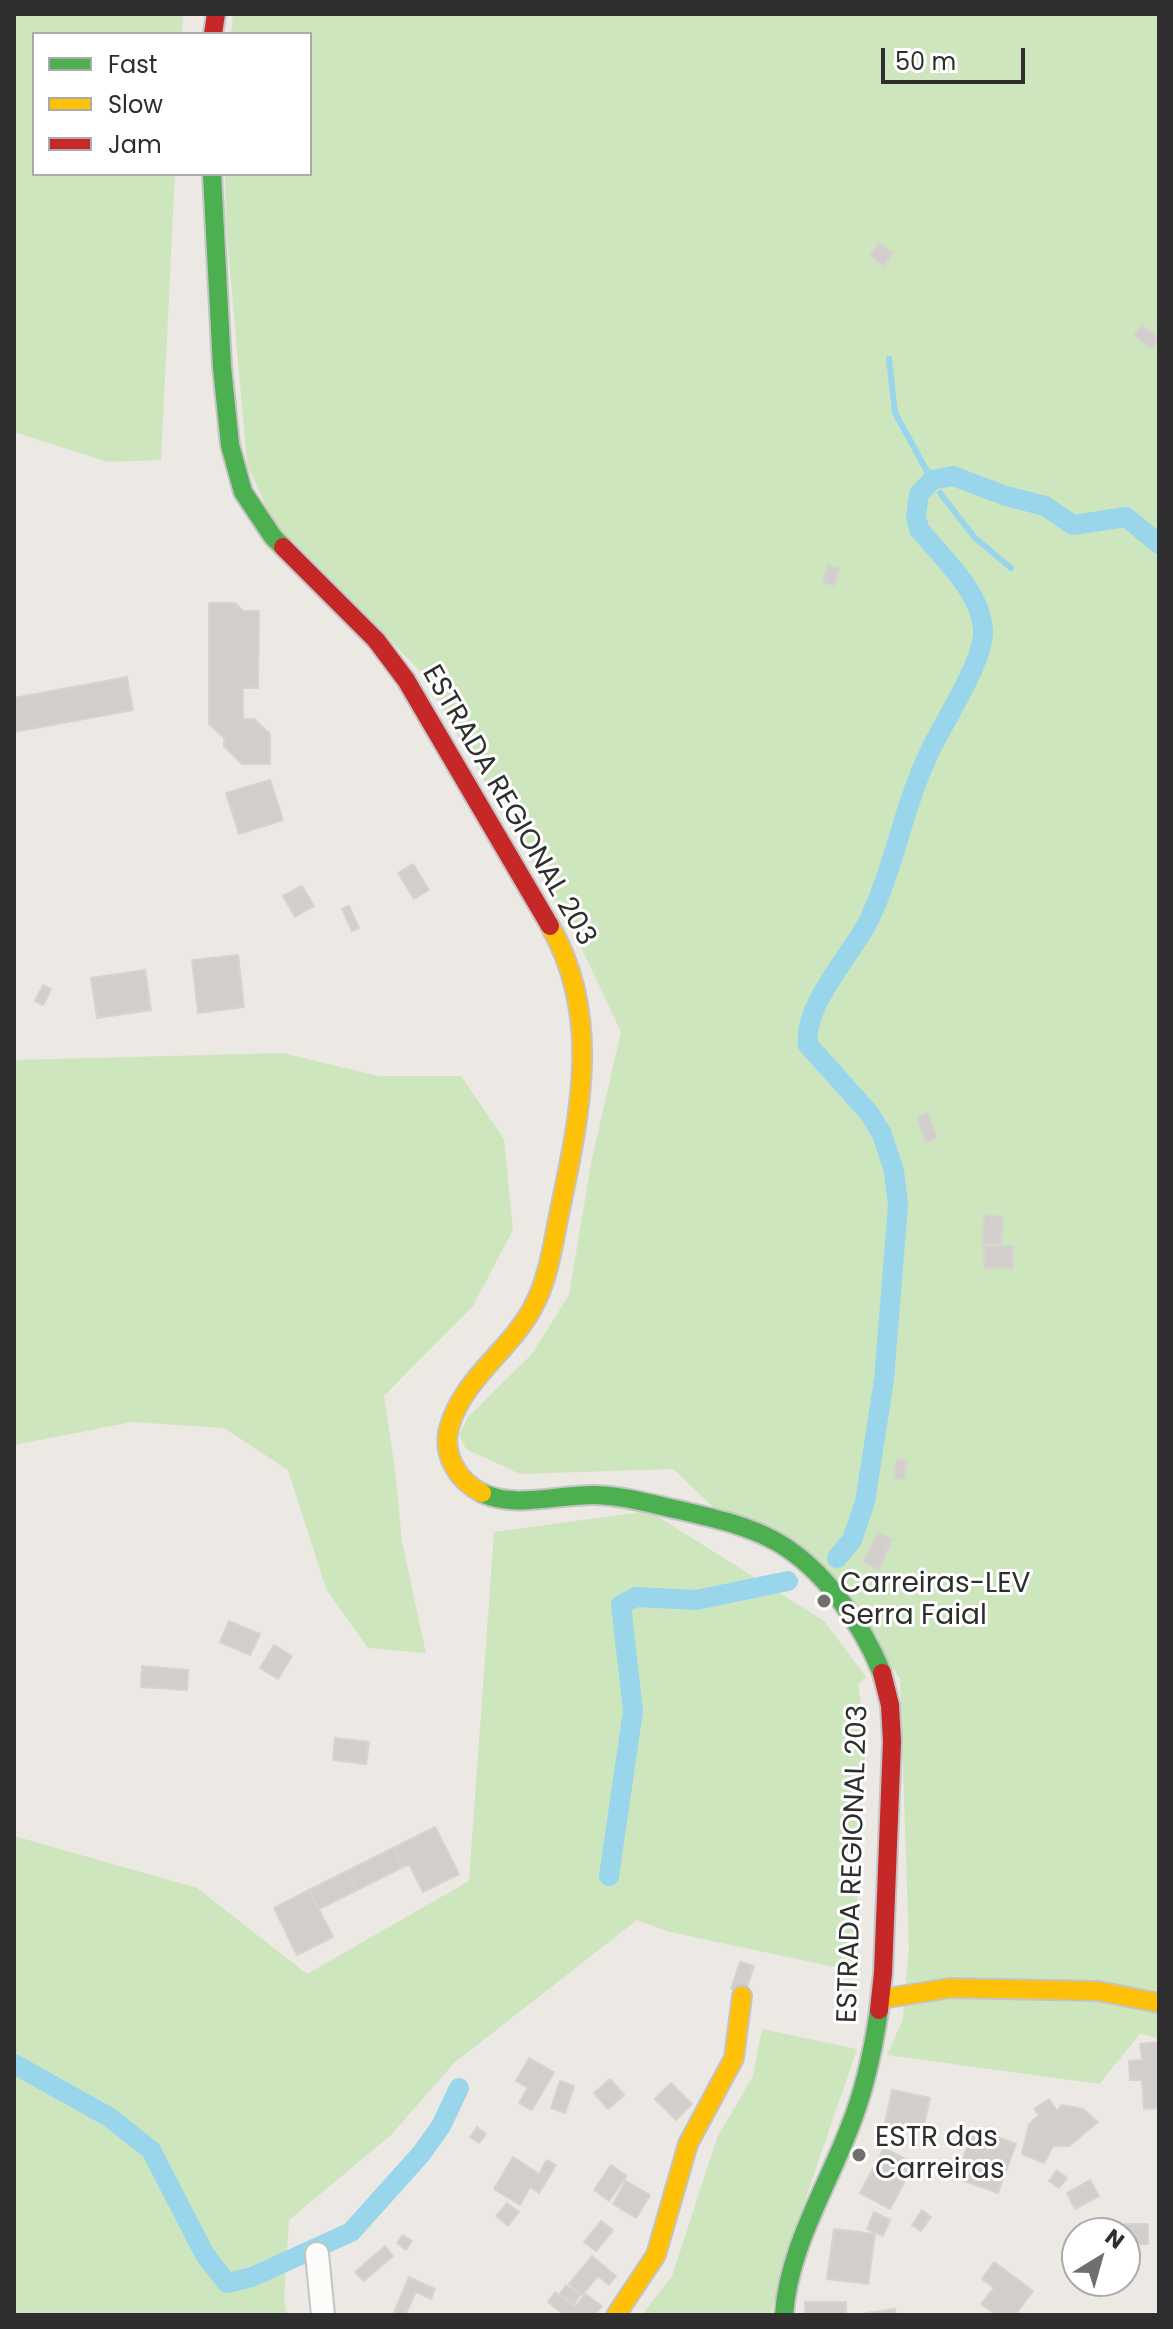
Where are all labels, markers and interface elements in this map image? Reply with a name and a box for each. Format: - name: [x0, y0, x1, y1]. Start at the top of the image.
- legend: [32, 32, 312, 176]
- scale bar: [885, 32, 1029, 82]
- text: 50 m: [895, 45, 956, 78]
- text: Fast: [108, 48, 158, 81]
- text: Slow: [108, 88, 163, 121]
- text: Jam: [108, 128, 162, 161]
- street label: ESTRADA REGIONAL 203: [414, 660, 602, 952]
- place label: Carreiras-LEV Serra Faial: [840, 1568, 1030, 1634]
- marker: Carreiras-LEV Serra Faial: [815, 1592, 833, 1610]
- street label: ESTRADA REGIONAL 203: [832, 1704, 876, 2024]
- place label: ESTR das Carreiras: [875, 2122, 1005, 2188]
- marker: ESTR das Carreiras: [850, 2146, 868, 2164]
- north arrow: [1061, 2217, 1141, 2297]
- text: N: [1099, 2222, 1130, 2256]

